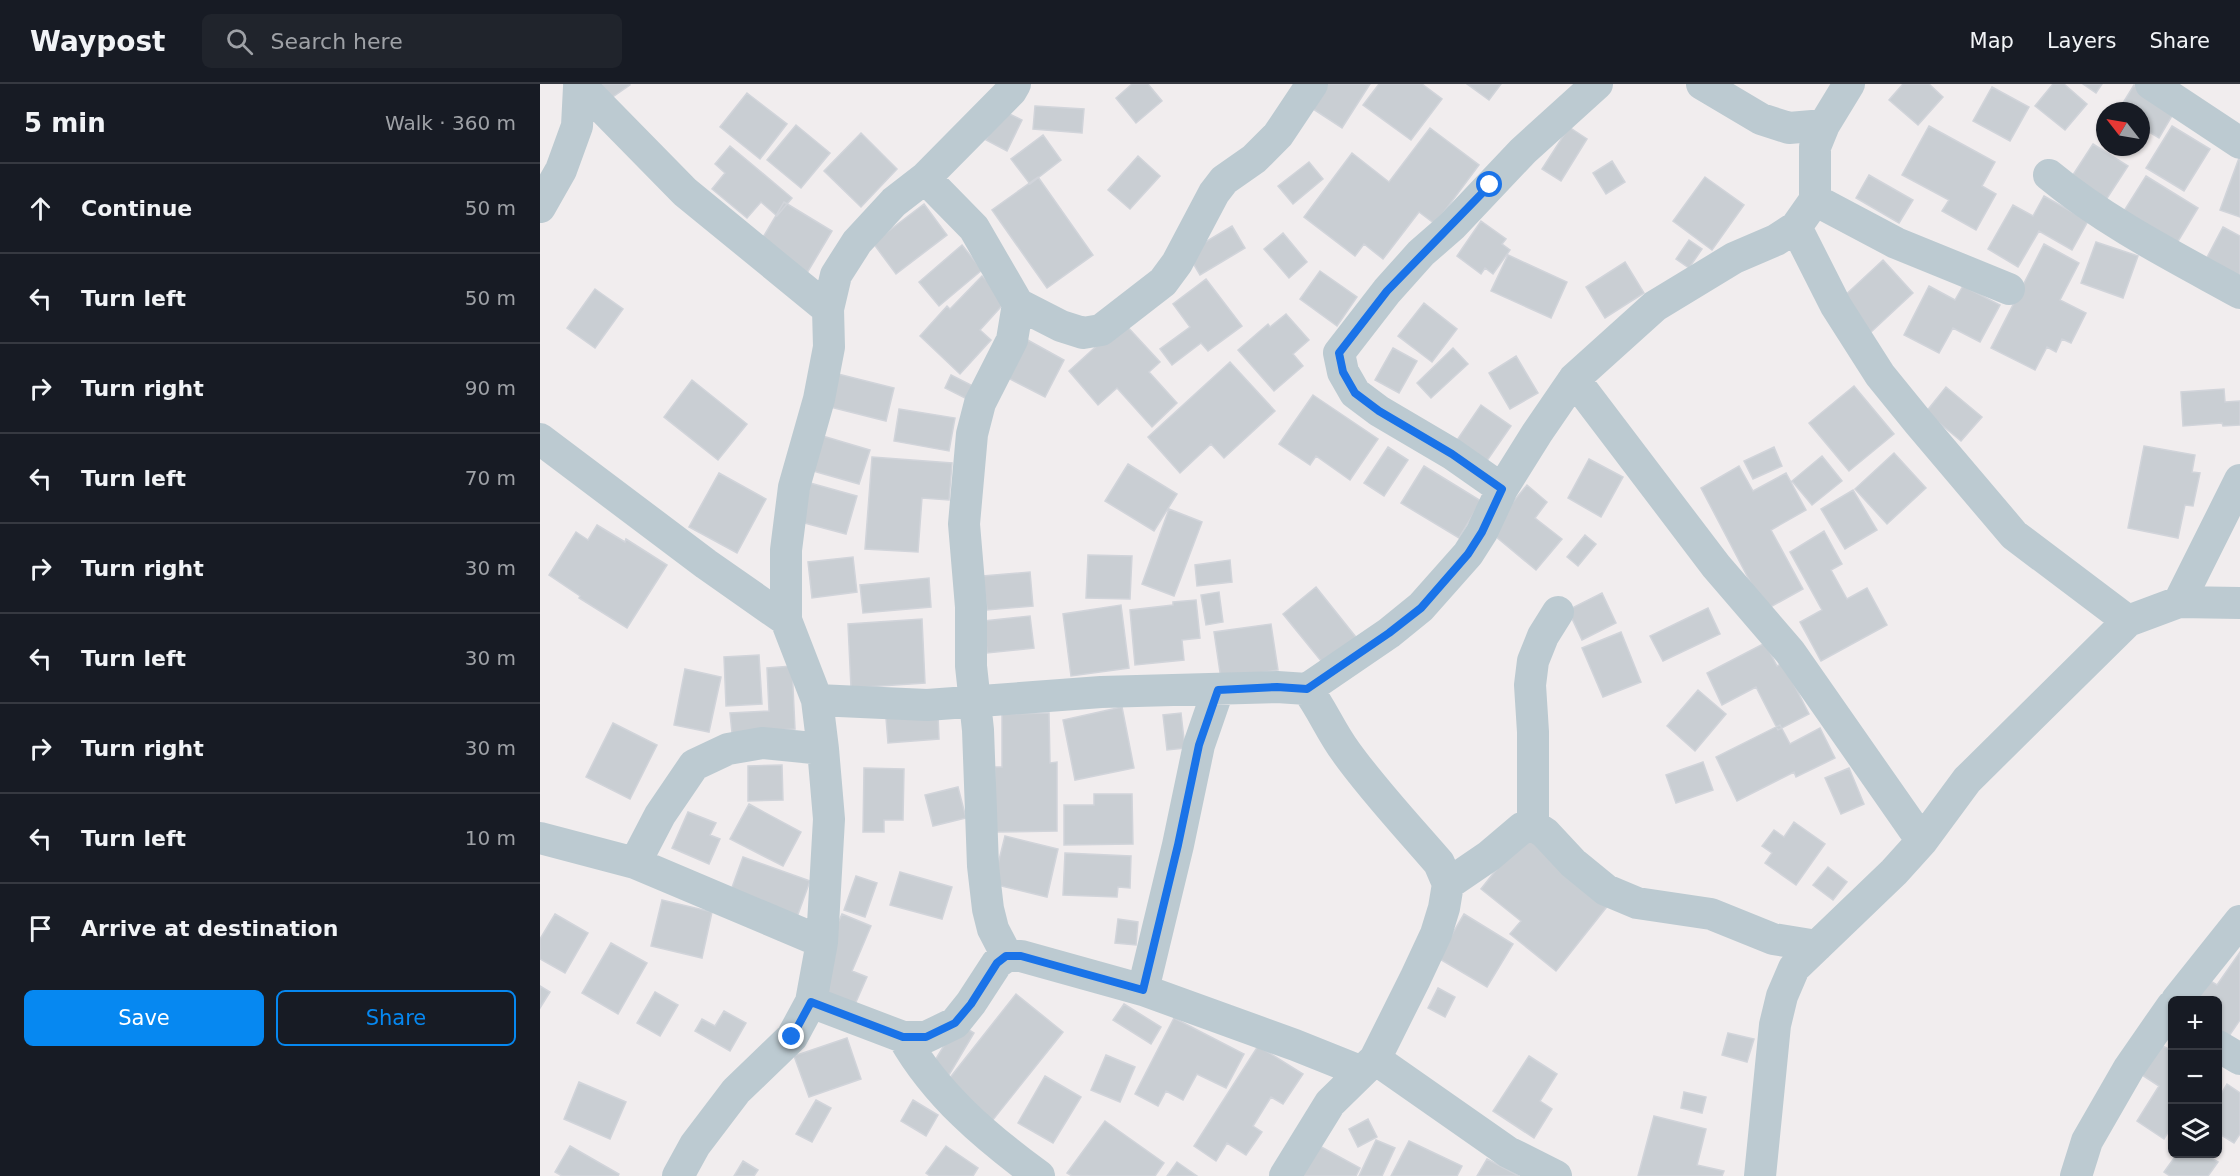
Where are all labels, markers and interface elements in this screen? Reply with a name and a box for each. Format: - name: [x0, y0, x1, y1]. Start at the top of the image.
- search box: [202, 14, 622, 68]
- text: Waypost: [30, 25, 166, 58]
- icon: search: [223, 25, 256, 58]
- text: Search here: [271, 29, 403, 54]
- text: Map: [1970, 29, 2014, 53]
- text: Layers: [2047, 29, 2116, 53]
- text: Share: [2149, 29, 2210, 53]
- north arrow: [2096, 102, 2150, 156]
- text: 5 min: [24, 108, 106, 138]
- text: Walk · 360 m: [385, 111, 516, 135]
- route start: [1476, 171, 1502, 197]
- icon: ahead: [24, 192, 57, 225]
- text: Continue: [81, 196, 192, 221]
- text: 50 m: [465, 196, 516, 220]
- icon: left: [24, 282, 57, 315]
- text: Turn left: [81, 286, 186, 311]
- text: 50 m: [465, 286, 516, 310]
- icon: right: [24, 372, 57, 405]
- text: Turn right: [81, 376, 204, 401]
- text: 90 m: [465, 376, 516, 400]
- icon: left: [24, 462, 57, 495]
- text: Turn left: [81, 466, 186, 491]
- text: 70 m: [465, 466, 516, 490]
- icon: right: [24, 552, 57, 585]
- text: Turn right: [81, 556, 204, 581]
- text: 30 m: [465, 556, 516, 580]
- icon: left: [24, 642, 57, 675]
- text: Turn left: [81, 646, 186, 671]
- text: 30 m: [465, 646, 516, 670]
- icon: right: [24, 732, 57, 765]
- text: Turn right: [81, 736, 204, 761]
- text: 30 m: [465, 736, 516, 760]
- icon: left: [24, 822, 57, 855]
- text: Turn left: [81, 826, 186, 851]
- text: 10 m: [465, 826, 516, 850]
- icon: arrive: [24, 912, 57, 945]
- text: Arrive at destination: [81, 916, 338, 941]
- button: Save: [24, 990, 264, 1046]
- button: Share: [276, 990, 516, 1046]
- map controls: [2168, 996, 2222, 1158]
- button: +: [2168, 996, 2222, 1050]
- route end: [778, 1023, 804, 1049]
- button: −: [2168, 1050, 2222, 1104]
- button: layers: [2168, 1104, 2222, 1158]

